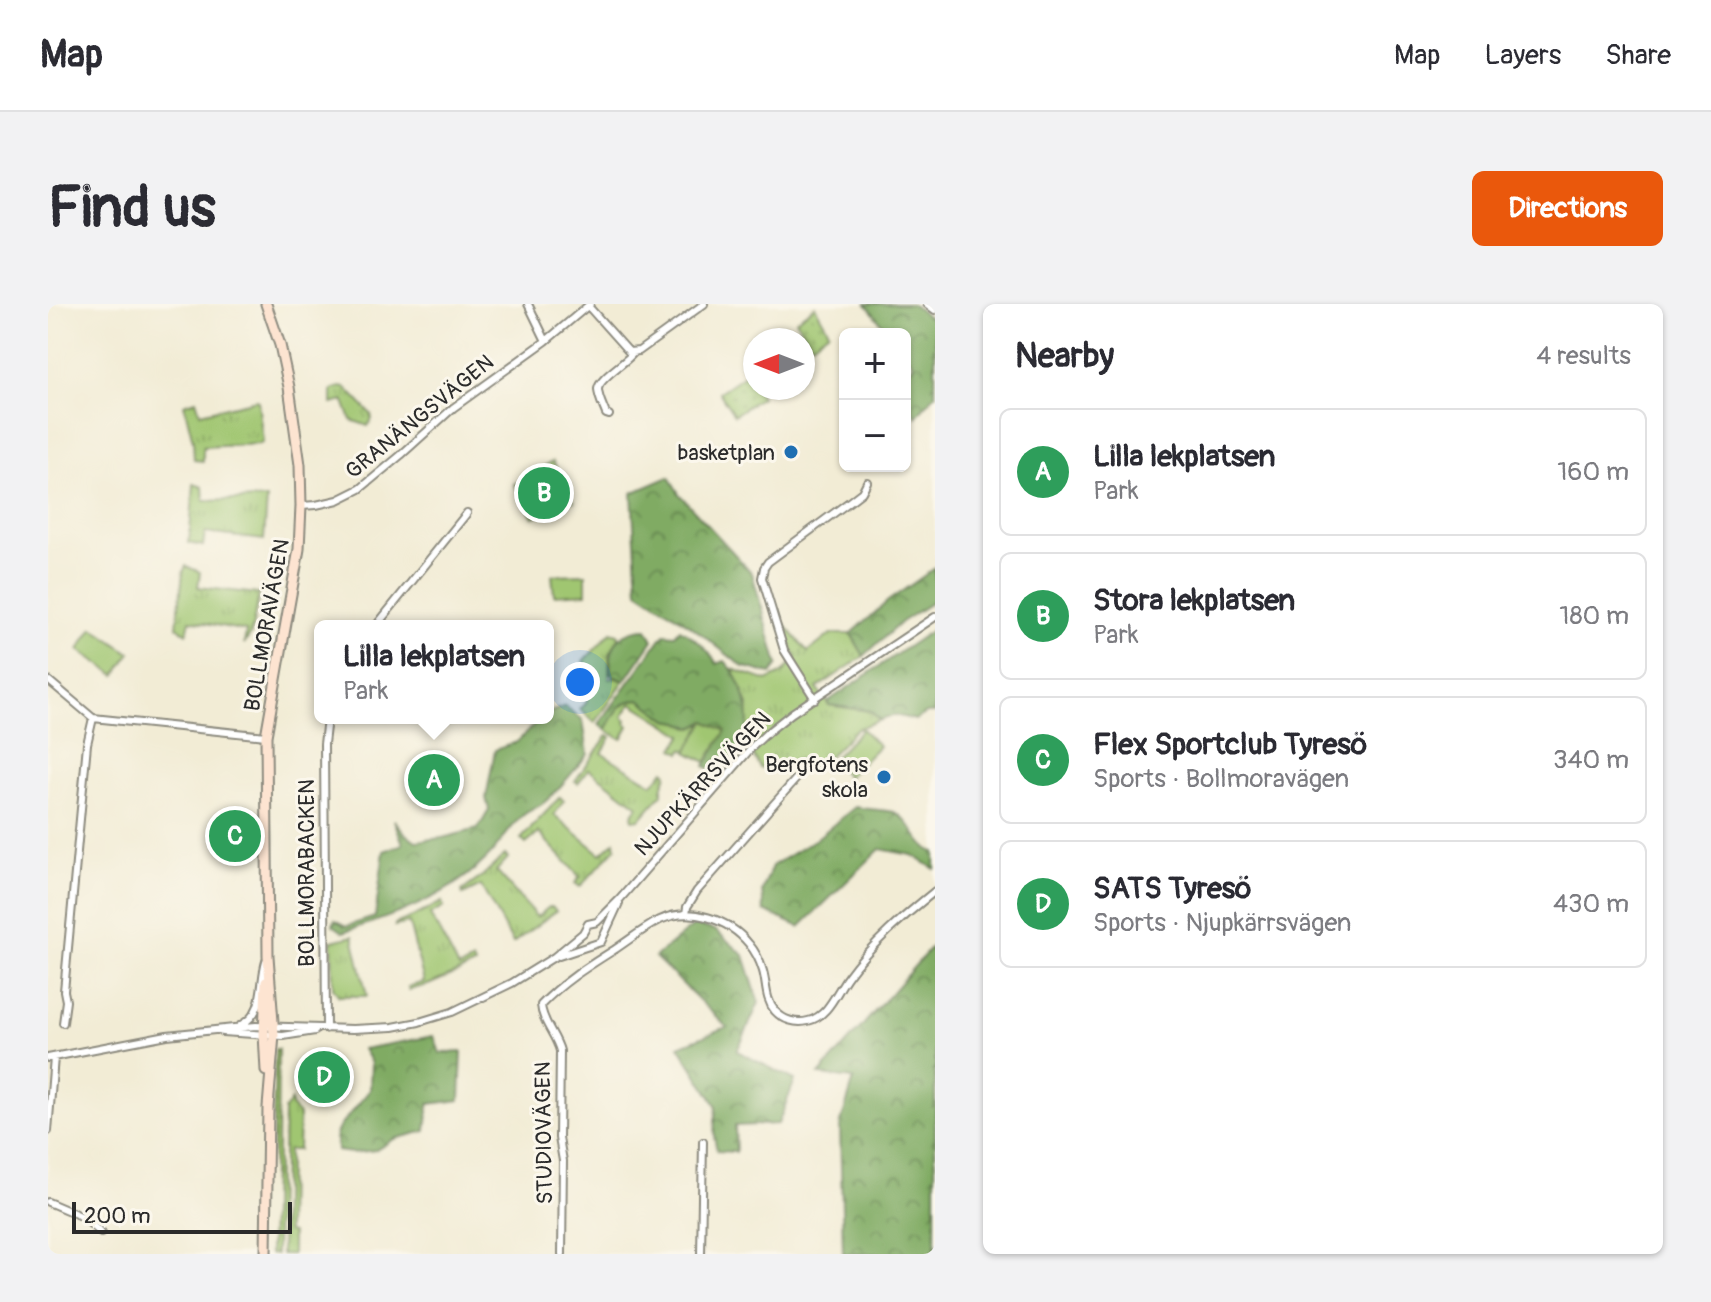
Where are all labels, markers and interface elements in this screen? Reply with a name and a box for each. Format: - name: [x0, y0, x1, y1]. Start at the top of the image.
- text: Map: [40, 31, 103, 79]
- text: Map: [1394, 38, 1440, 73]
- text: Layers: [1484, 38, 1561, 73]
- text: Share: [1605, 38, 1671, 73]
- button: Directions: [1472, 171, 1663, 246]
- text: Find us: [48, 174, 216, 243]
- north arrow: [743, 328, 815, 400]
- map controls: [839, 328, 911, 472]
- button: +: [839, 328, 911, 400]
- text: Nearby: [1015, 335, 1114, 378]
- text: 4 results: [1536, 340, 1631, 372]
- street label: GRANÄNGSVÄGEN: [340, 348, 500, 485]
- button: −: [839, 400, 911, 472]
- text: Lilla lekplatsen: [1093, 438, 1275, 475]
- place label: basketplan: [678, 439, 775, 467]
- marker: basketplan: [782, 443, 800, 461]
- text: A: [1035, 456, 1051, 488]
- text: 160 m: [1557, 456, 1629, 488]
- pin: B: [518, 463, 570, 523]
- text: Park: [1093, 475, 1139, 507]
- street label: BOLLMORAVÄGEN: [238, 537, 296, 714]
- text: Stora lekplatsen: [1093, 582, 1295, 619]
- text: B: [1036, 600, 1050, 632]
- text: 180 m: [1559, 600, 1629, 632]
- text: Park: [1093, 619, 1139, 651]
- popup: [314, 620, 554, 724]
- text: Lilla lekplatsen: [343, 638, 525, 675]
- your location: [560, 662, 600, 702]
- text: Park: [343, 675, 388, 707]
- street label: NJUPKÄRRSVÄGEN: [628, 705, 777, 862]
- text: Flex Sportclub Tyresö: [1093, 726, 1367, 763]
- text: C: [1035, 744, 1051, 776]
- text: 340 m: [1553, 744, 1629, 776]
- pin: A: [408, 750, 460, 810]
- place label: Bergfotens skola: [765, 751, 868, 804]
- text: Sports · Bollmoravägen: [1093, 763, 1349, 795]
- marker: Bergfotens skola: [875, 768, 893, 786]
- street label: BOLLMORABACKEN: [293, 779, 321, 967]
- pin: C: [209, 806, 261, 866]
- text: SATS Tyresö: [1093, 870, 1252, 907]
- text: D: [1035, 888, 1051, 920]
- text: 430 m: [1553, 888, 1629, 920]
- text: Sports · Njupkärrsvägen: [1093, 907, 1351, 939]
- pin: D: [298, 1047, 350, 1107]
- street label: STUDIOVÄGEN: [529, 1061, 559, 1205]
- scale bar: [72, 1198, 292, 1234]
- text: 200 m: [84, 1202, 151, 1230]

